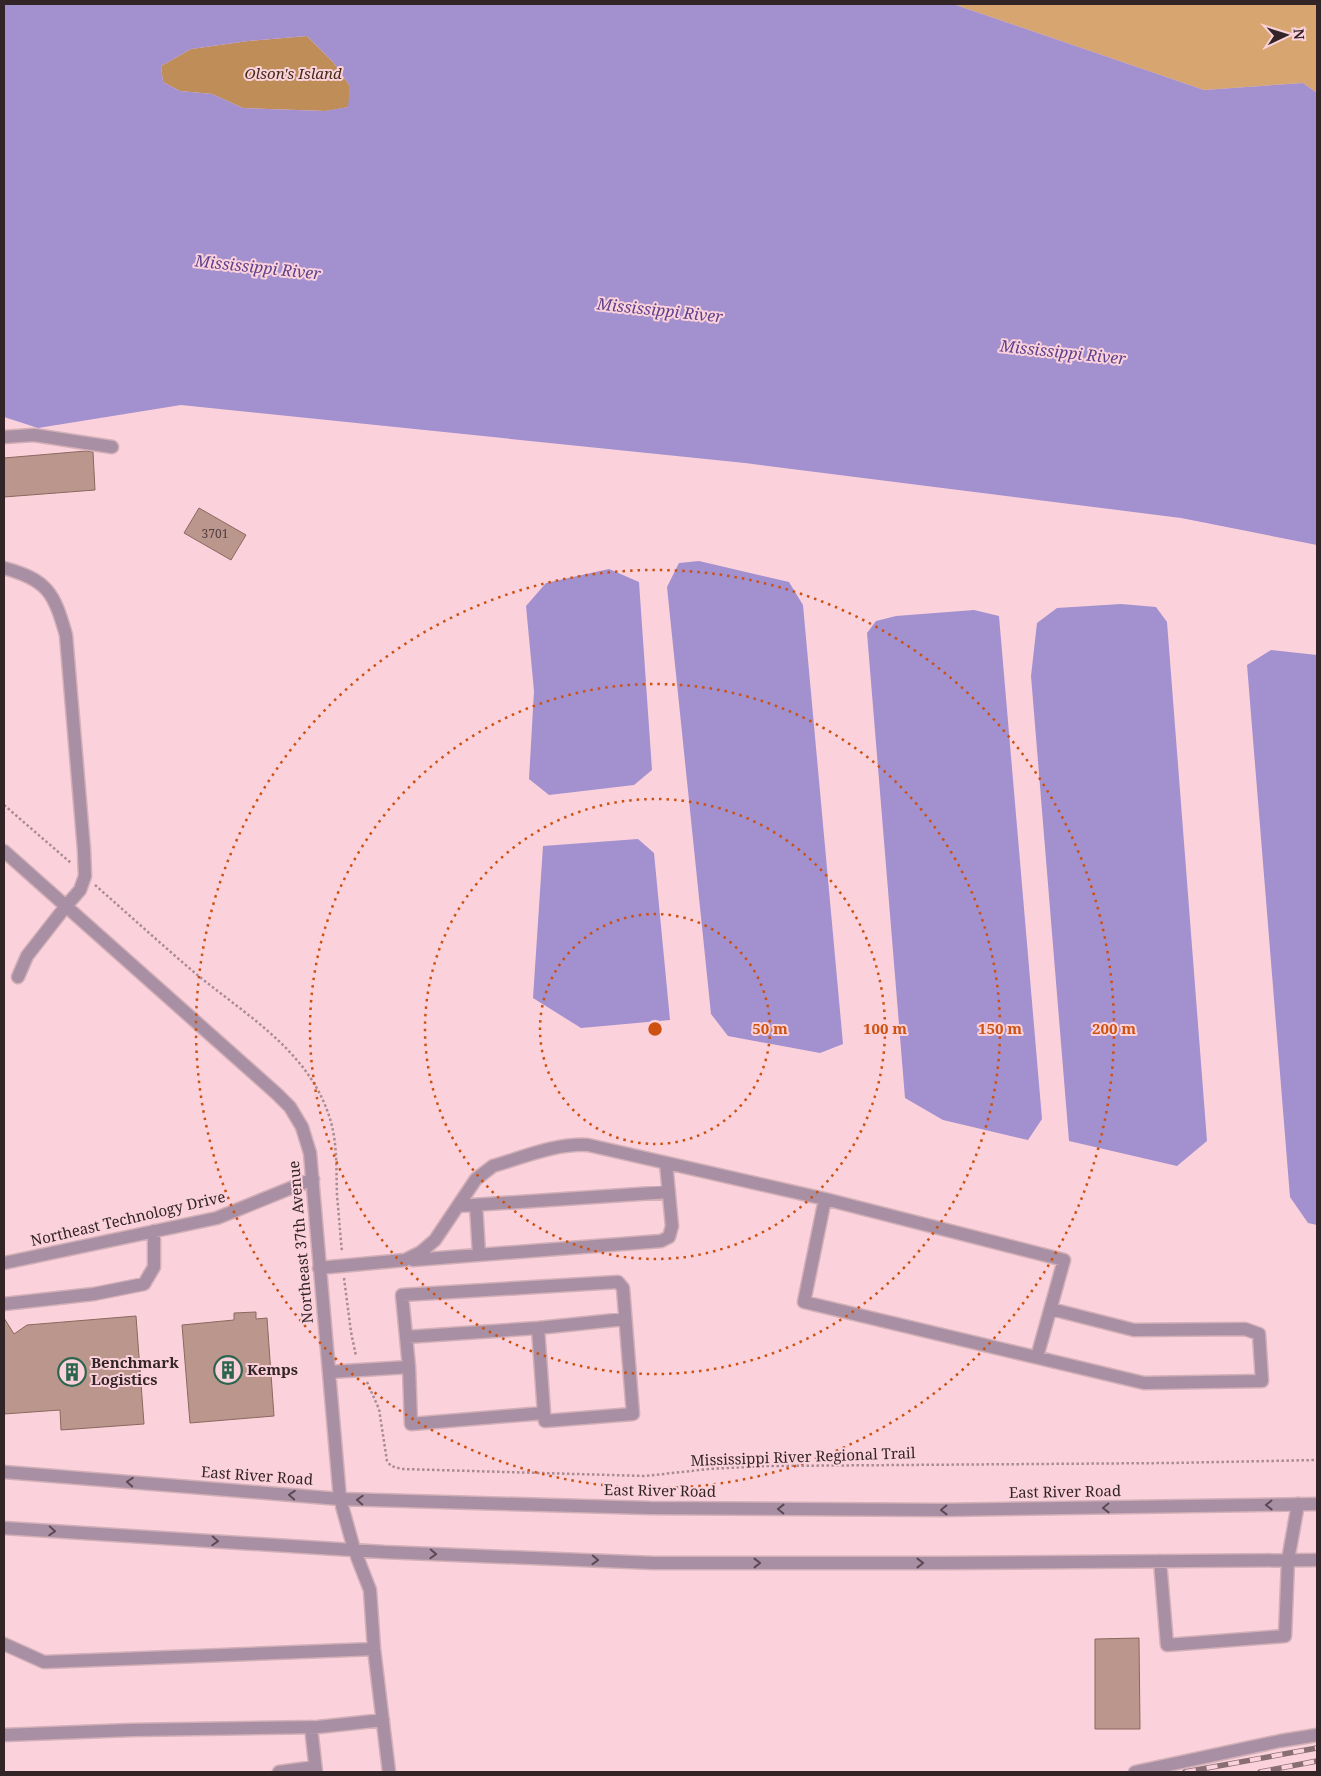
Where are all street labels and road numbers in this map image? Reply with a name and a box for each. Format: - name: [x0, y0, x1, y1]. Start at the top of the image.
- street label: Northeast 37th Avenue: [283, 1160, 317, 1324]
- street label: Northeast Technology Drive: [28, 1186, 227, 1250]
- street label: Mississippi River Regional Trail: [690, 1442, 916, 1470]
- street label: East River Road: [200, 1461, 314, 1489]
- street label: East River Road: [604, 1479, 716, 1501]
- street label: East River Road: [1009, 1480, 1121, 1502]

